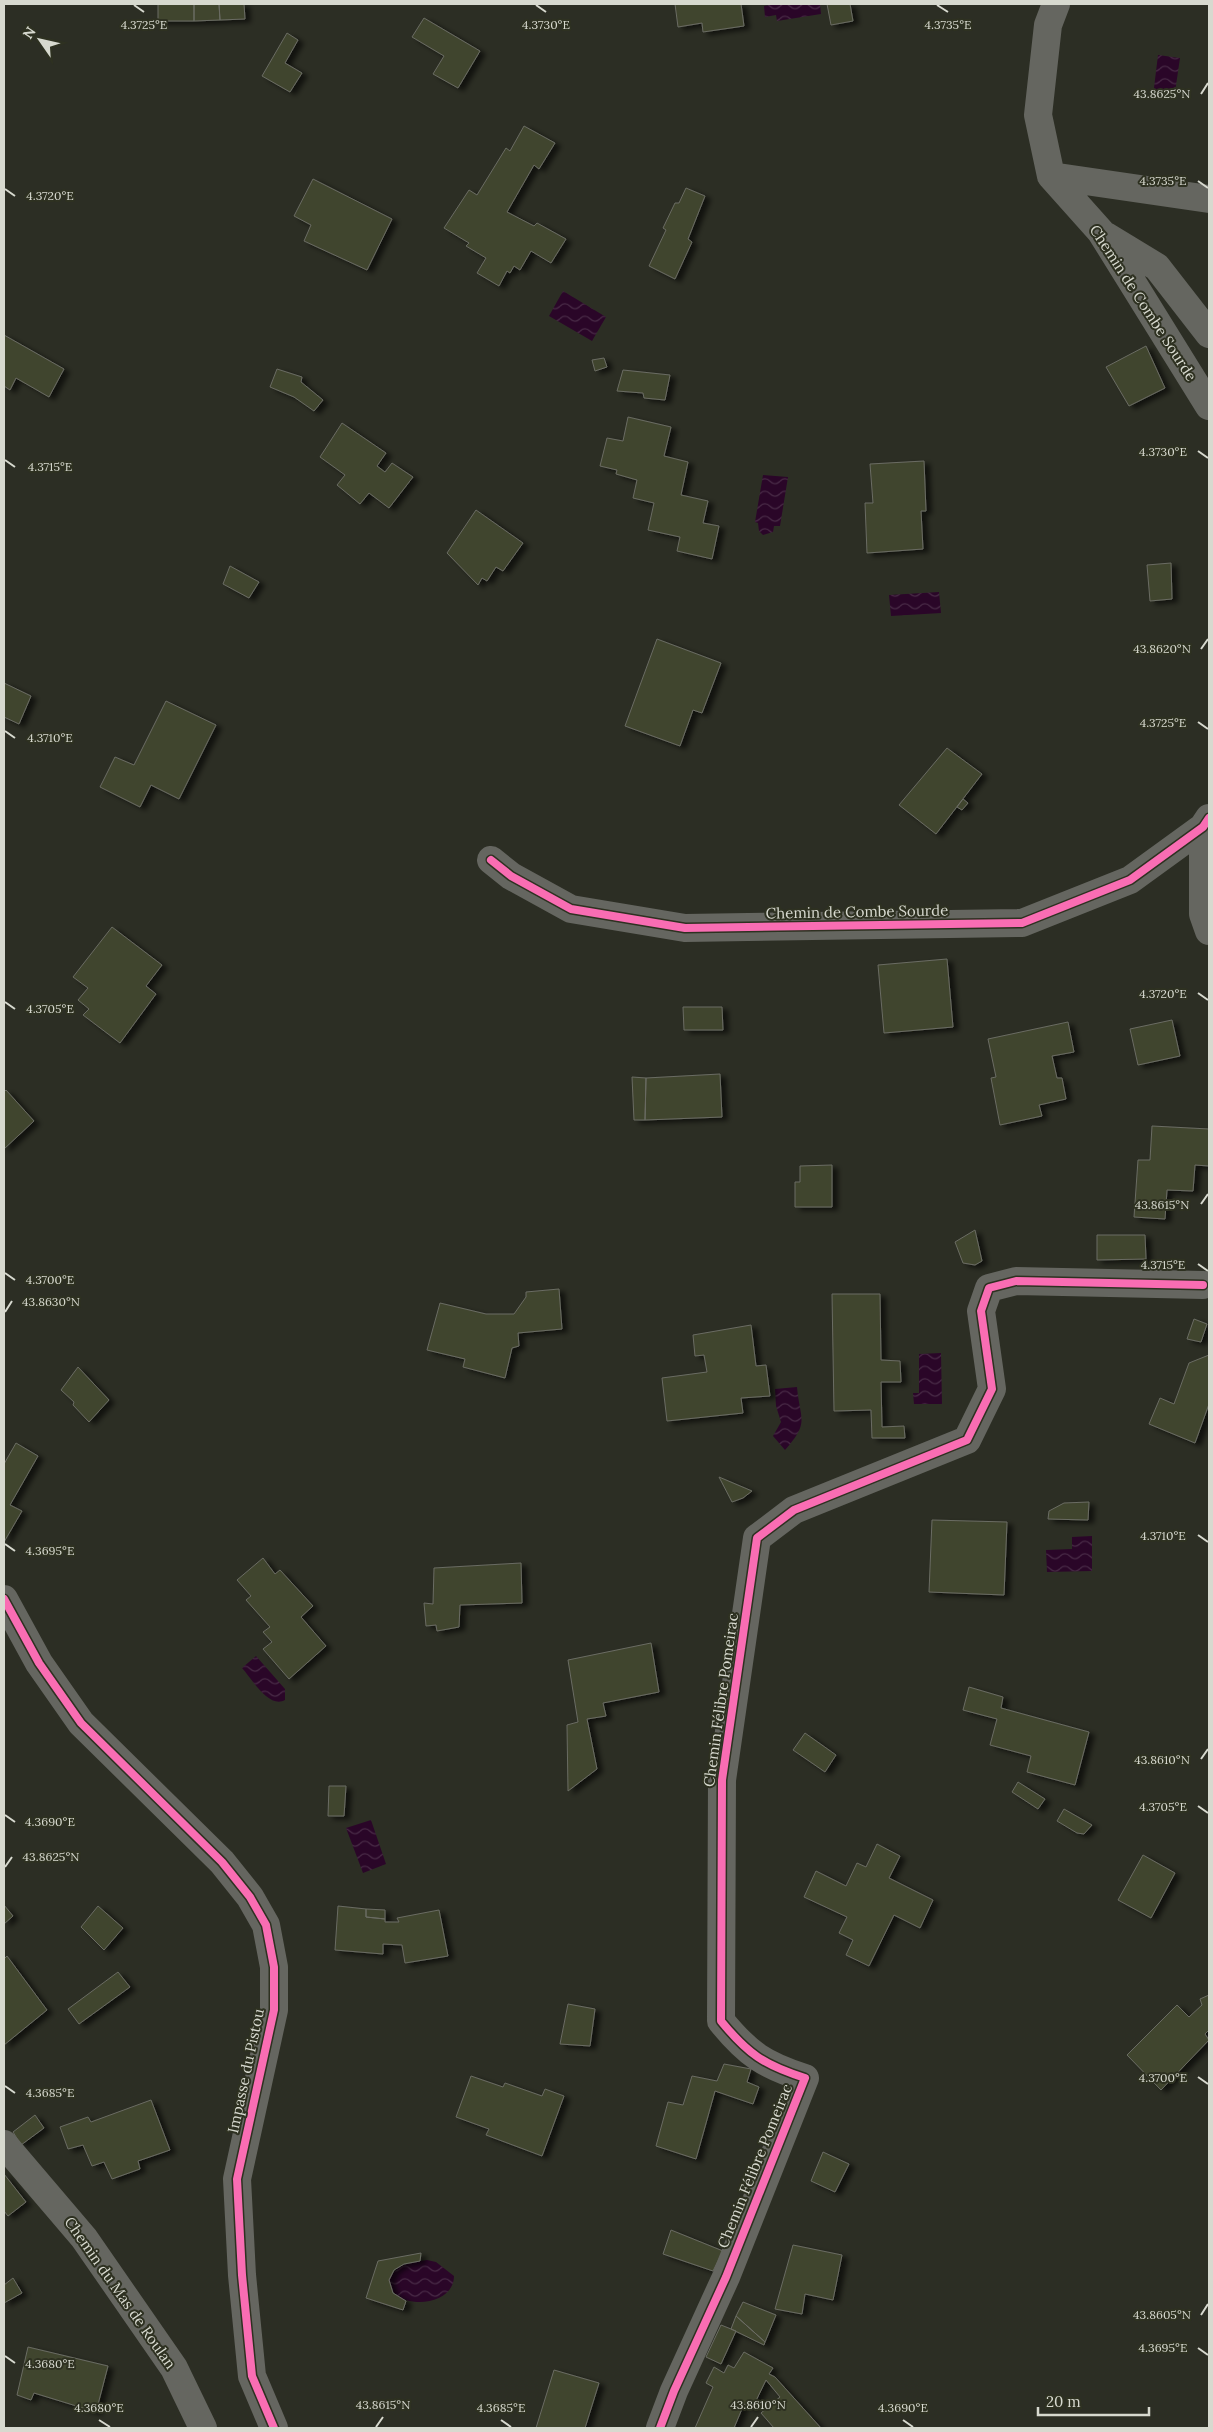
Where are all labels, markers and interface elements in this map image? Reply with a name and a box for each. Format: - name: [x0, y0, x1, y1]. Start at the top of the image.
- north arrow: [15, 15, 65, 65]
- text: 4.3725°E: [121, 17, 167, 32]
- text: 4.3730°E: [522, 17, 570, 32]
- text: 4.3735°E: [925, 17, 971, 32]
- text: N: [19, 23, 40, 42]
- text: 43.8625°N: [1134, 86, 1190, 101]
- text: 4.3735°E: [1140, 173, 1186, 188]
- text: 4.3720°E: [26, 188, 74, 203]
- street label: Chemin de Combe Sourde: [1086, 221, 1201, 384]
- text: 4.3730°E: [1139, 444, 1187, 459]
- text: 4.3715°E: [28, 459, 72, 474]
- text: 43.8620°N: [1133, 641, 1191, 656]
- text: 4.3725°E: [1140, 715, 1186, 730]
- text: 4.3710°E: [27, 730, 73, 745]
- street label: Chemin de Combe Sourde: [766, 900, 948, 923]
- text: 4.3720°E: [1139, 986, 1187, 1001]
- text: 4.3705°E: [26, 1001, 74, 1016]
- text: 43.8615°N: [1135, 1197, 1189, 1212]
- text: 4.3715°E: [1141, 1257, 1185, 1272]
- text: 4.3700°E: [26, 1272, 74, 1287]
- text: 43.8630°N: [22, 1294, 80, 1309]
- text: 4.3710°E: [1140, 1528, 1186, 1543]
- text: 4.3695°E: [26, 1543, 74, 1558]
- street label: Chemin Félibre Pomeirac: [699, 1612, 742, 1788]
- text: 43.8610°N: [1134, 1752, 1190, 1767]
- text: 4.3705°E: [1139, 1799, 1187, 1814]
- text: 4.3690°E: [25, 1814, 75, 1829]
- text: 43.8625°N: [23, 1849, 79, 1864]
- street label: Impasse du Pistou: [223, 2007, 268, 2135]
- text: 4.3700°E: [1139, 2070, 1187, 2085]
- street label: Chemin Félibre Pomeirac: [713, 2081, 796, 2251]
- text: 4.3685°E: [26, 2085, 74, 2100]
- street label: Chemin du Mas de Roulan: [61, 2213, 180, 2373]
- text: 43.8605°N: [1133, 2307, 1191, 2322]
- text: 4.3695°E: [1139, 2340, 1187, 2355]
- text: 4.3680°E: [25, 2356, 75, 2371]
- scale bar: [1038, 2384, 1149, 2416]
- text: 20 m: [1046, 2392, 1081, 2411]
- text: 43.8615°N: [356, 2397, 410, 2412]
- text: 43.8610°N: [730, 2397, 786, 2412]
- text: 4.3680°E: [74, 2400, 124, 2415]
- text: 4.3685°E: [477, 2400, 525, 2415]
- text: 4.3690°E: [878, 2400, 928, 2415]

